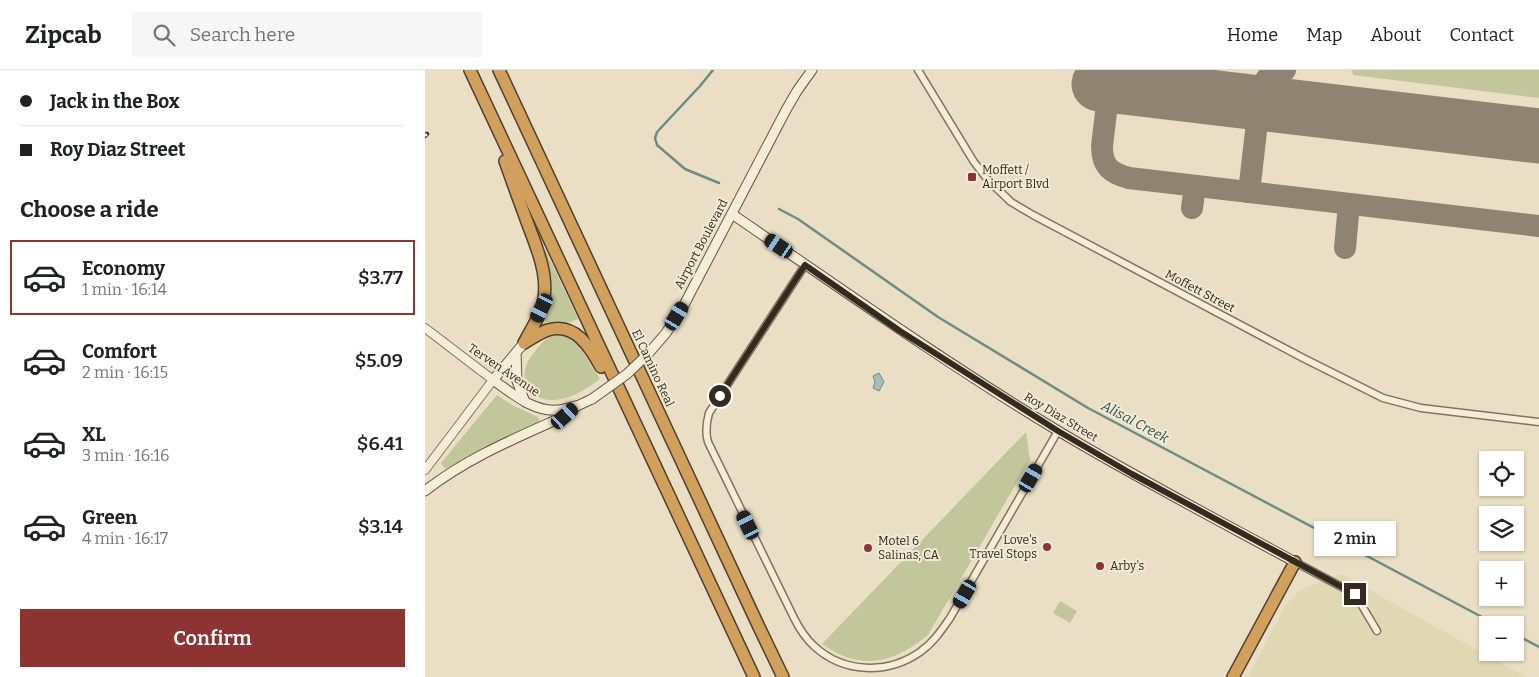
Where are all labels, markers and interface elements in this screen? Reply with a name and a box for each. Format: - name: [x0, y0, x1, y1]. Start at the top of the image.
- search box: [132, 12, 482, 57]
- text: Zipcab: [25, 21, 102, 49]
- icon: search: [150, 21, 178, 49]
- text: Search here: [190, 23, 295, 46]
- text: Home: [1227, 24, 1278, 46]
- text: Map: [1306, 24, 1342, 46]
- text: About: [1370, 24, 1421, 46]
- text: Contact: [1449, 24, 1514, 46]
- text: Jack in the Box: [50, 90, 180, 113]
- text: Roy Diaz Street: [50, 138, 186, 161]
- place label: Moffett / Airport Blvd: [982, 163, 1049, 191]
- marker: Moffett / Airport Blvd: [966, 171, 978, 183]
- text: Choose a ride: [20, 196, 159, 223]
- street label: Airport Boulevard: [671, 197, 731, 291]
- car: [762, 231, 795, 261]
- icon: car: [22, 255, 67, 300]
- text: Economy: [82, 257, 165, 280]
- text: $3.77: [358, 266, 403, 289]
- street label: Moffett Street: [1163, 267, 1238, 316]
- text: 1 min · 16:14: [82, 280, 167, 299]
- car: [528, 291, 555, 325]
- car: [662, 299, 691, 333]
- street label: El Camino Real: [629, 327, 677, 409]
- icon: car: [22, 338, 67, 383]
- text: Comfort: [82, 340, 157, 363]
- street label: Terven Avenue: [466, 341, 542, 399]
- text: $5.09: [355, 349, 403, 372]
- text: 2 min · 16:15: [82, 363, 168, 382]
- route start: [709, 385, 731, 407]
- street label: Roy Diaz Street: [1022, 389, 1101, 445]
- water label: Alisal Creek: [1098, 397, 1172, 447]
- car: [548, 400, 581, 432]
- icon: car: [22, 421, 67, 466]
- text: XL: [82, 423, 106, 446]
- text: $6.41: [357, 432, 403, 455]
- text: 3 min · 16:16: [82, 446, 169, 465]
- map controls: [1479, 451, 1524, 661]
- button: locate: [1479, 451, 1524, 496]
- car: [1017, 461, 1044, 495]
- icon: car: [22, 504, 67, 549]
- text: Green: [82, 506, 137, 529]
- button: layers: [1479, 506, 1524, 551]
- car: [734, 508, 761, 542]
- text: $3.14: [358, 515, 403, 538]
- callout: 2 min: [1314, 522, 1396, 556]
- text: 4 min · 16:17: [82, 529, 168, 548]
- text: 2 min: [1334, 529, 1376, 548]
- place label: Love's Travel Stops: [970, 533, 1037, 561]
- place label: Motel 6 Salinas, CA: [878, 534, 940, 562]
- marker: Love's Travel Stops: [1041, 541, 1053, 553]
- marker: Motel 6 Salinas, CA: [862, 542, 874, 554]
- place label: Arby's: [1110, 559, 1145, 573]
- marker: Arby's: [1094, 560, 1106, 572]
- button: +: [1479, 561, 1524, 606]
- car: [951, 577, 978, 611]
- route end: [1344, 583, 1366, 605]
- button: Confirm: [20, 609, 405, 667]
- button: −: [1479, 616, 1524, 661]

